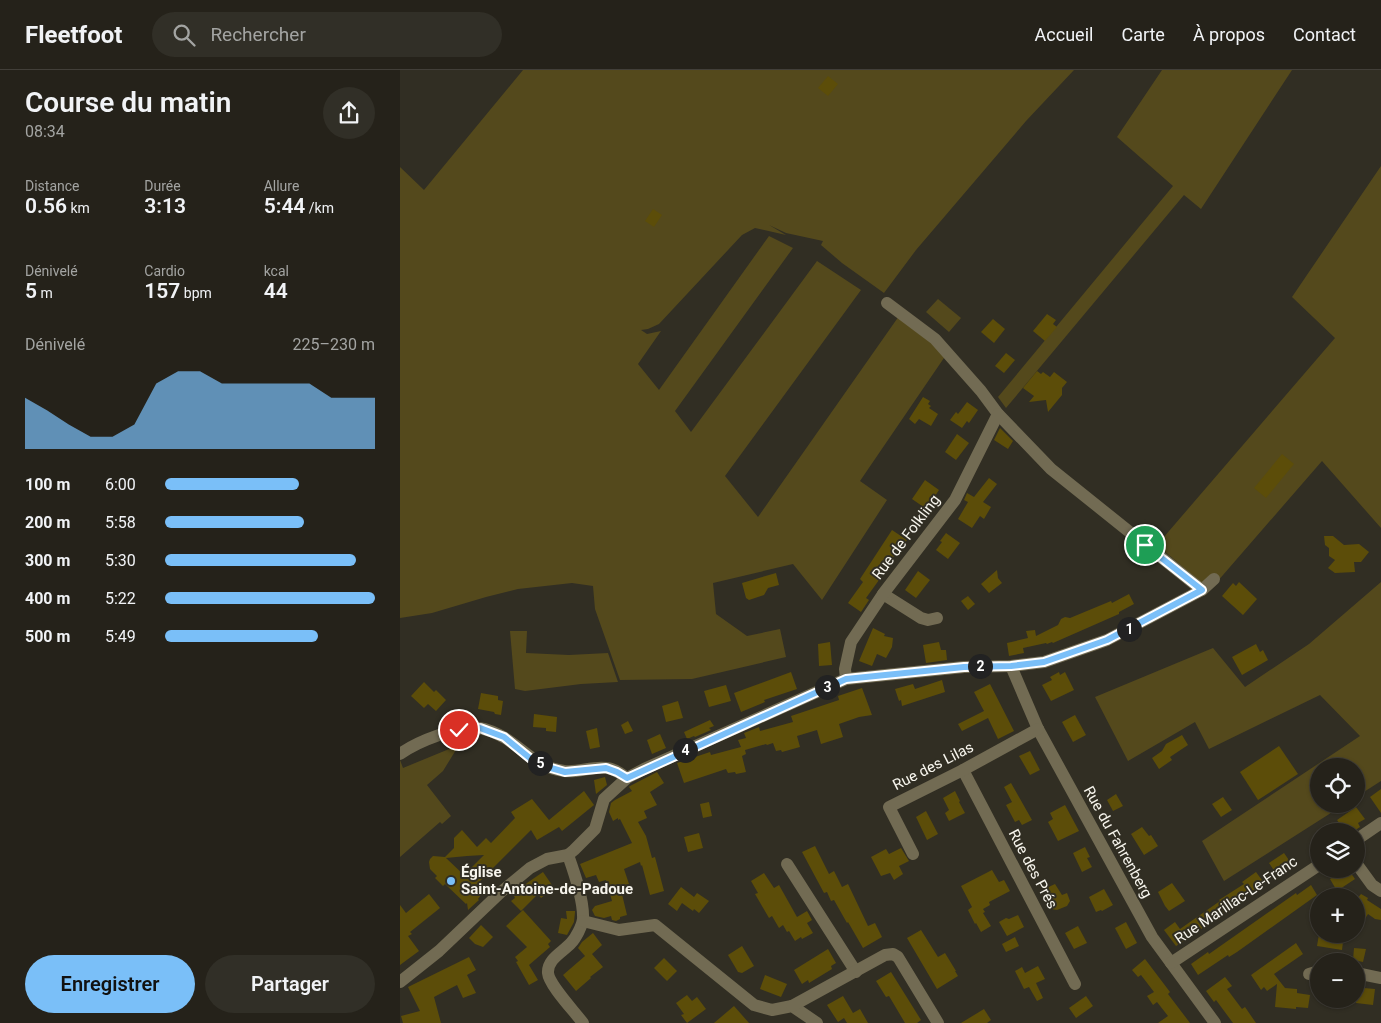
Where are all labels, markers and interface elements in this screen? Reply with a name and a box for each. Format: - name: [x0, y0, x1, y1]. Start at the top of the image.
- search box: [152, 12, 502, 57]
- text: Fleetfoot: [25, 21, 122, 49]
- icon: search: [170, 21, 198, 49]
- text: Rechercher: [210, 23, 306, 46]
- text: Accueil: [1035, 24, 1093, 45]
- text: Carte: [1121, 24, 1165, 45]
- text: À propos: [1193, 24, 1265, 45]
- text: Contact: [1293, 24, 1356, 45]
- text: Course du matin: [25, 86, 231, 119]
- button: share: [323, 87, 375, 139]
- text: 08:34: [25, 122, 65, 141]
- text: Distance: [25, 178, 80, 194]
- text: Durée: [144, 178, 181, 194]
- text: Allure: [264, 178, 299, 194]
- text: 0.56: [25, 194, 67, 218]
- text: 3:13: [144, 194, 186, 218]
- text: 5:44: [264, 194, 305, 218]
- text: km: [67, 200, 90, 216]
- text: /km: [305, 200, 334, 216]
- text: Dénivelé: [25, 263, 78, 279]
- text: Cardio: [144, 263, 185, 279]
- text: kcal: [264, 263, 289, 279]
- text: 5: [25, 279, 37, 303]
- text: 157: [144, 279, 180, 303]
- text: 44: [264, 279, 288, 303]
- text: m: [37, 285, 53, 301]
- text: bpm: [180, 285, 212, 301]
- text: Dénivelé: [25, 335, 85, 354]
- text: 225–230 m: [293, 335, 375, 354]
- text: 100 m: [25, 475, 70, 494]
- text: 6:00: [105, 475, 136, 494]
- street label: Rue de Folkling: [868, 491, 944, 583]
- text: 200 m: [25, 513, 70, 532]
- text: 5:58: [105, 513, 136, 532]
- pin: [1124, 524, 1166, 566]
- icon: arrive: [1131, 531, 1159, 559]
- text: 300 m: [25, 551, 70, 570]
- text: 5:30: [105, 551, 136, 570]
- text: 400 m: [25, 589, 70, 608]
- text: 5:22: [105, 589, 136, 608]
- pin: 1: [1116, 616, 1142, 642]
- text: 1: [1125, 621, 1134, 637]
- text: 500 m: [25, 627, 70, 646]
- text: 5:49: [105, 627, 136, 646]
- pin: 2: [968, 654, 992, 678]
- text: 2: [976, 658, 985, 674]
- pin: 3: [814, 674, 840, 700]
- text: 3: [823, 679, 832, 695]
- pin: [438, 709, 480, 751]
- icon: check: [445, 716, 473, 744]
- pin: 4: [672, 738, 698, 762]
- street label: Rue des Lilas: [890, 738, 976, 794]
- text: 4: [681, 742, 690, 758]
- pin: 5: [528, 750, 552, 776]
- text: 5: [536, 755, 545, 771]
- map controls: [1310, 758, 1365, 1008]
- button: locate: [1310, 758, 1365, 813]
- street label: Rue du Fahrenberg: [1080, 783, 1156, 901]
- button: layers: [1310, 823, 1365, 878]
- street label: Rue des Prés: [1005, 826, 1061, 912]
- street label: Rue Marillac-Le-Franc: [1171, 852, 1301, 948]
- place label: Église Saint-Antoine-de-Padoue: [461, 863, 633, 898]
- marker: Église Saint-Antoine-de-Padoue: [445, 875, 457, 887]
- button: +: [1310, 888, 1365, 943]
- button: −: [1310, 953, 1365, 1008]
- button: Enregistrer: [25, 955, 195, 1013]
- button: Partager: [205, 955, 375, 1013]

